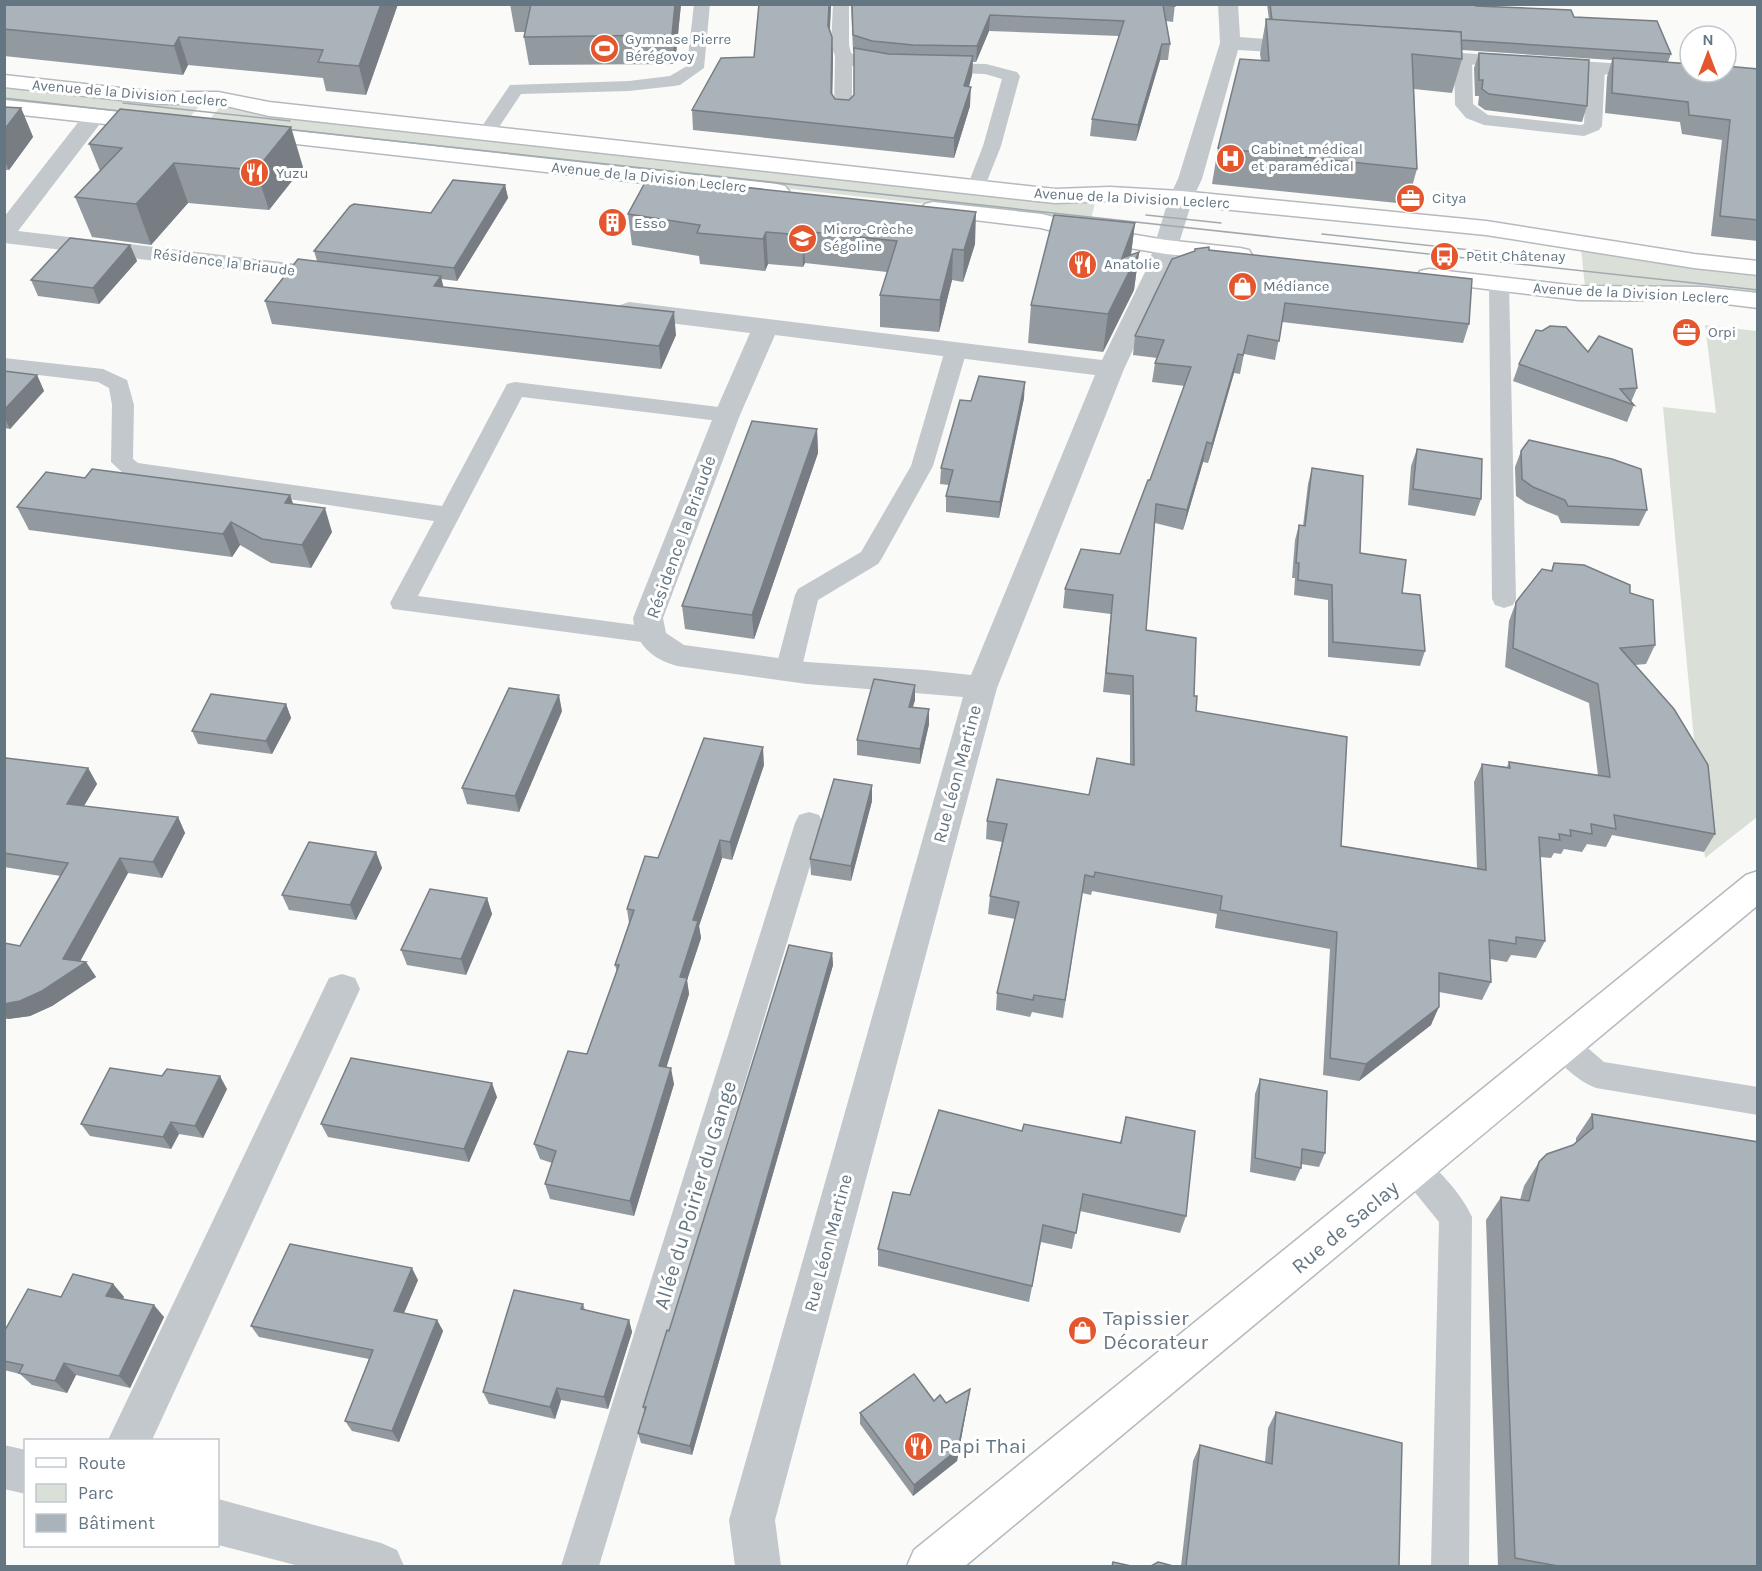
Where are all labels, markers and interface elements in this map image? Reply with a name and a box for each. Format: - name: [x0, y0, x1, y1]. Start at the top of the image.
- north arrow: [1678, 24, 1738, 84]
- place label: Gymnase Pierre Bérégovoy: [625, 30, 731, 65]
- text: N: [1702, 30, 1714, 49]
- sports icon: Gymnase Pierre Bérégovoy: [588, 32, 620, 64]
- street label: Avenue de la Division Leclerc: [32, 75, 228, 111]
- place label: Cabinet médical et paramédical: [1251, 140, 1363, 175]
- hospital icon: Cabinet médical et paramédical: [1214, 142, 1246, 174]
- restaurant icon: Yuzu: [239, 157, 271, 189]
- street label: Avenue de la Division Leclerc: [551, 158, 747, 196]
- place label: Yuzu: [276, 164, 309, 182]
- office icon: Citya: [1395, 182, 1427, 214]
- street label: Avenue de la Division Leclerc: [1034, 184, 1230, 212]
- place label: Citya: [1432, 189, 1467, 207]
- building icon: Esso: [597, 207, 629, 239]
- place label: Esso: [634, 214, 666, 232]
- place label: Micro-Crèche Ségoline: [823, 220, 914, 255]
- school or university icon: Micro-Crèche Ségoline: [786, 222, 818, 254]
- bus stop icon: Petit Châtenay: [1429, 240, 1461, 272]
- street label: Résidence la Briaude: [152, 244, 296, 280]
- place label: Petit Châtenay: [1466, 247, 1565, 265]
- restaurant icon: Anatolie: [1067, 248, 1099, 280]
- place label: Anatolie: [1104, 255, 1160, 273]
- shop icon: Médiance: [1226, 270, 1258, 302]
- place label: Médiance: [1263, 277, 1330, 295]
- street label: Avenue de la Division Leclerc: [1533, 279, 1729, 307]
- office icon: Orpi: [1671, 316, 1703, 348]
- place label: Orpi: [1708, 323, 1736, 341]
- street label: Résidence la Briaude: [641, 453, 721, 621]
- street label: Rue Léon Martine: [928, 703, 986, 845]
- street label: Allée du Poirier du Gange: [649, 1078, 741, 1312]
- street label: Rue Léon Martine: [799, 1172, 857, 1314]
- street label: Rue de Saclay: [1287, 1175, 1403, 1279]
- place label: Tapissier Décorateur: [1103, 1306, 1209, 1354]
- shop icon: Tapissier Décorateur: [1066, 1314, 1098, 1346]
- restaurant icon: Papi Thai: [902, 1430, 934, 1462]
- place label: Papi Thai: [939, 1434, 1027, 1458]
- legend: [24, 1439, 219, 1547]
- text: Route: [78, 1452, 126, 1474]
- text: Parc: [78, 1482, 114, 1504]
- text: Bâtiment: [78, 1512, 155, 1534]

